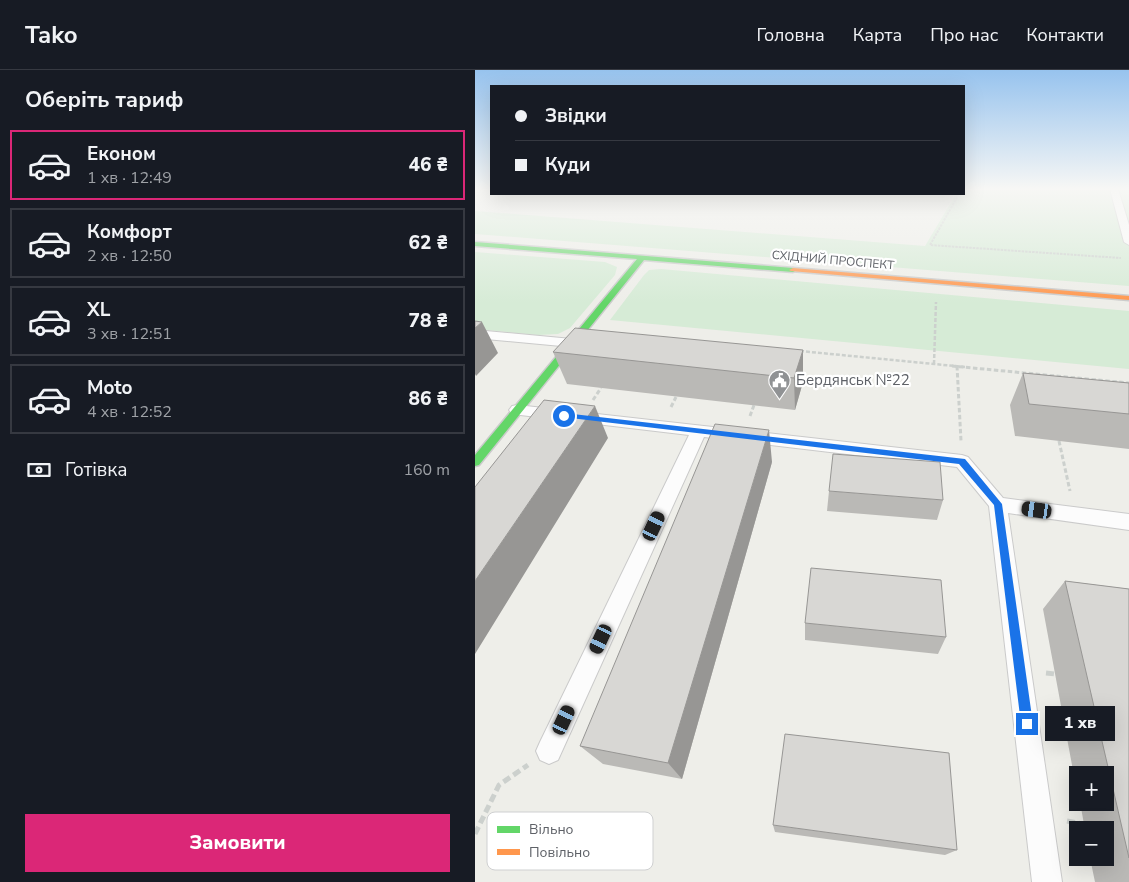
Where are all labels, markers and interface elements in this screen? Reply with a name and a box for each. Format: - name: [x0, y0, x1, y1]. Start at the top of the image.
- text: Tako: [25, 19, 78, 51]
- text: Головна: [756, 23, 825, 47]
- text: Карта: [853, 23, 902, 47]
- text: Про нас: [930, 23, 998, 47]
- text: Контакти: [1026, 23, 1104, 47]
- text: Оберіть тариф: [25, 85, 183, 115]
- text: Звідки: [545, 103, 607, 129]
- text: Економ: [87, 141, 156, 167]
- icon: car: [27, 143, 72, 188]
- text: 46 ₴: [409, 152, 448, 178]
- text: Куди: [545, 152, 591, 178]
- text: 1 хв · 12:49: [87, 167, 172, 189]
- text: Комфорт: [87, 219, 172, 245]
- icon: car: [27, 221, 72, 266]
- text: 62 ₴: [409, 230, 448, 256]
- text: 2 хв · 12:50: [87, 245, 172, 267]
- street label: СХІДНИЙ ПРОСПЕКТ: [771, 247, 896, 273]
- text: XL: [87, 297, 110, 323]
- icon: car: [27, 299, 72, 344]
- text: 78 ₴: [409, 308, 448, 334]
- text: 3 хв · 12:51: [87, 323, 172, 345]
- public building icon: Бердянськ №22: [768, 368, 792, 399]
- place label: Бердянськ №22: [796, 370, 910, 390]
- text: Moto: [87, 375, 133, 401]
- icon: car: [27, 377, 72, 422]
- text: 86 ₴: [409, 386, 448, 412]
- text: 4 хв · 12:52: [87, 401, 172, 423]
- route start: [553, 405, 575, 427]
- icon: cash: [25, 456, 53, 484]
- text: Готівка: [65, 457, 127, 483]
- text: 160 m: [403, 459, 450, 481]
- car: [1021, 500, 1052, 520]
- car: [640, 509, 667, 543]
- car: [587, 622, 614, 656]
- car: [550, 703, 577, 737]
- callout: 1 хв: [1045, 706, 1115, 742]
- text: 1 хв: [1064, 712, 1096, 734]
- route end: [1016, 713, 1038, 735]
- map controls: [1069, 766, 1114, 866]
- button: +: [1069, 766, 1114, 811]
- legend: [487, 812, 653, 870]
- button: Замовити: [25, 814, 450, 872]
- text: Вільно: [529, 820, 574, 839]
- button: −: [1069, 821, 1114, 866]
- text: Повільно: [529, 843, 590, 862]

